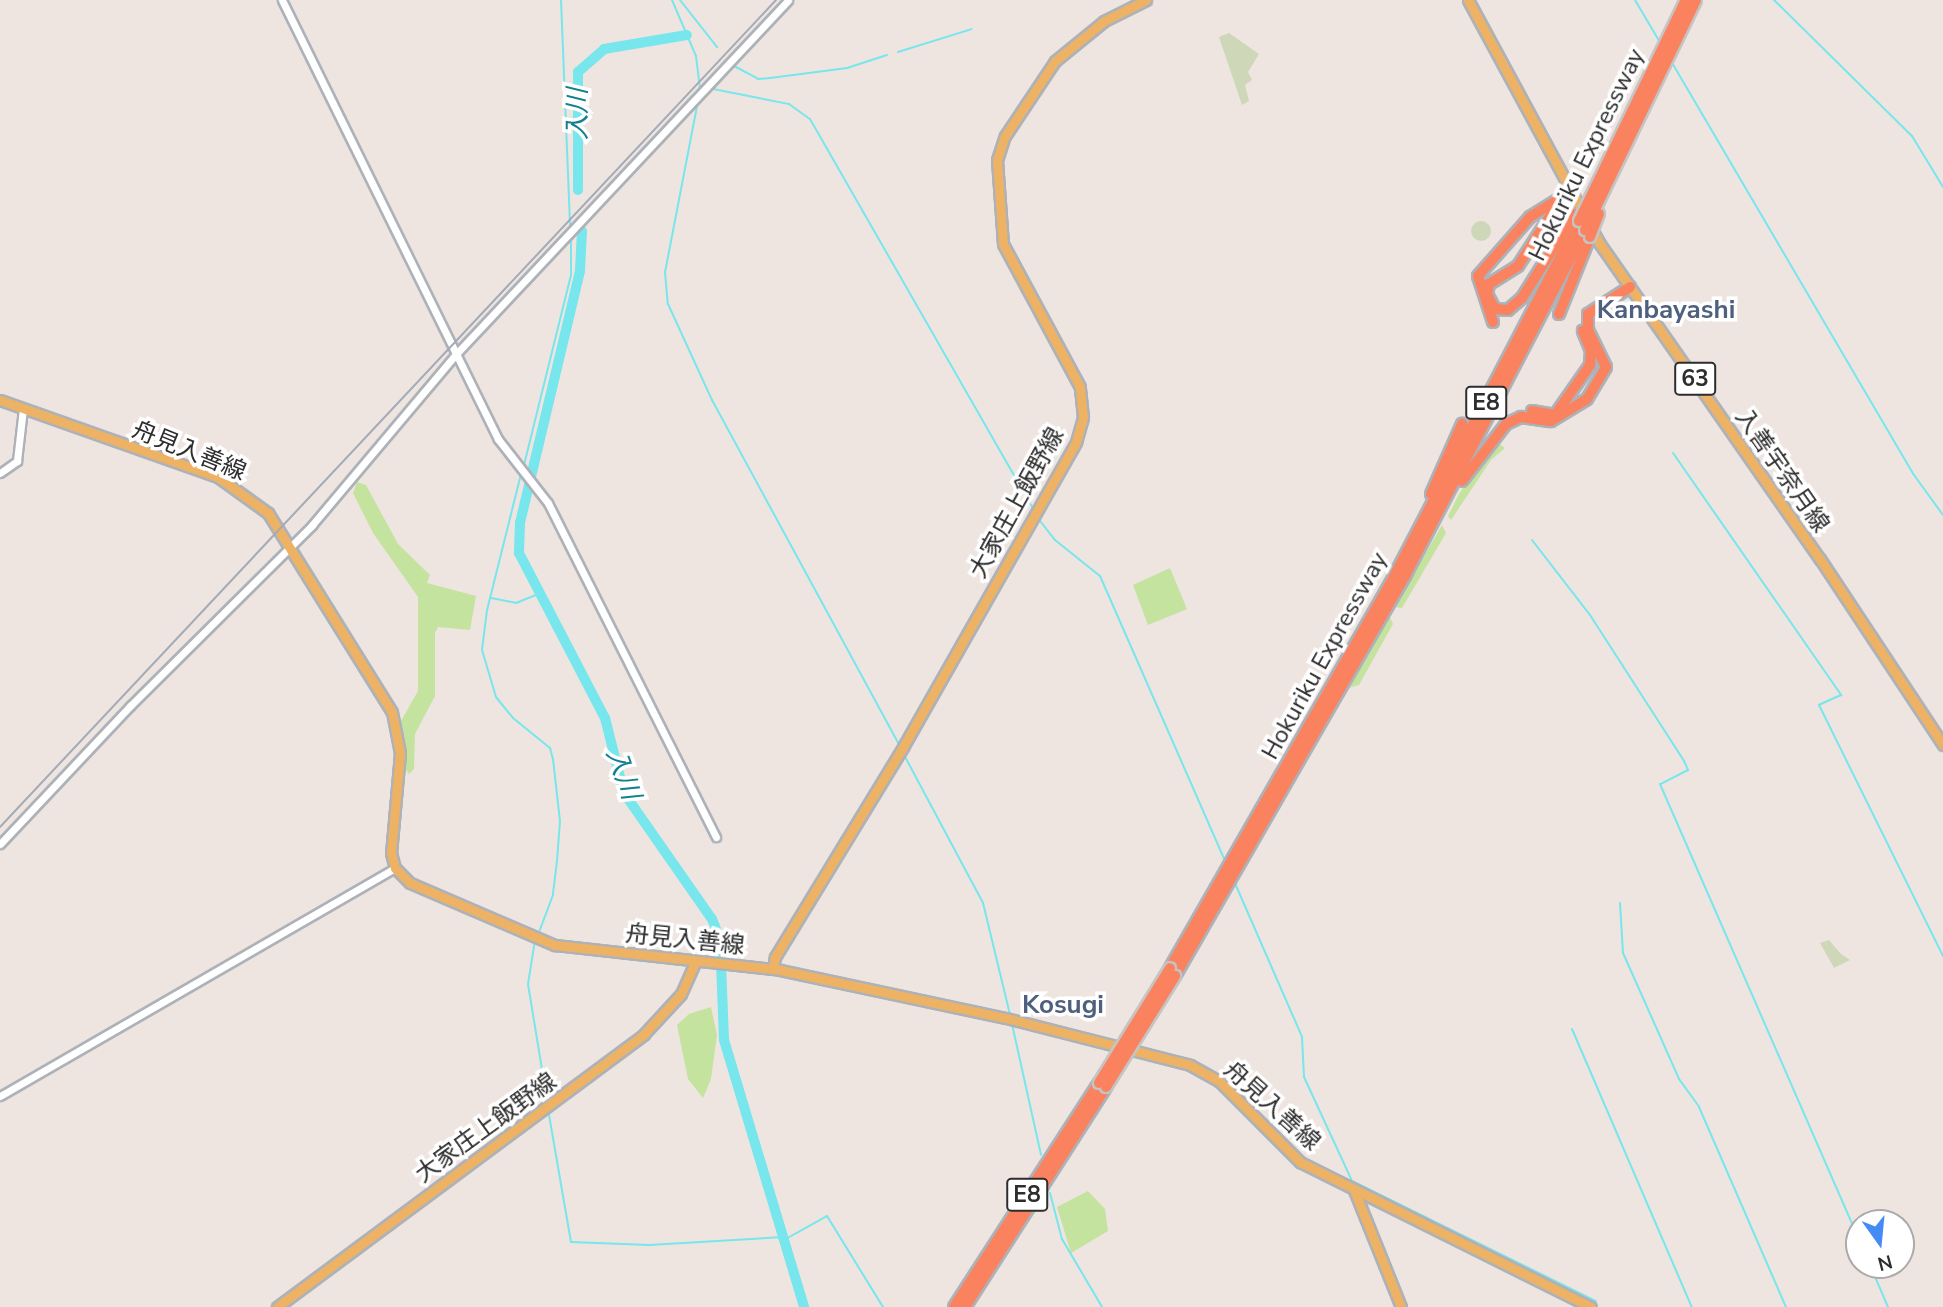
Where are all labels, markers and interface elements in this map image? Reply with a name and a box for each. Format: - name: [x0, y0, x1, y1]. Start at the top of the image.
- street label: Hokuriku Expressway: [1523, 44, 1651, 266]
- water label: 入川: [562, 88, 594, 140]
- district label: Kanbayashi: [1597, 294, 1735, 326]
- road number: 63: [1674, 360, 1716, 398]
- road number: E8: [1465, 384, 1507, 422]
- street label: 入善宇奈月線: [1729, 404, 1835, 538]
- street label: 舟見入善線: [128, 415, 250, 487]
- street label: 大家庄上飯野線: [964, 423, 1070, 583]
- street label: Hokuriku Expressway: [1256, 547, 1394, 765]
- water label: 入川: [599, 744, 647, 804]
- street label: 舟見入善線: [624, 919, 746, 961]
- district label: Kosugi: [1022, 989, 1104, 1021]
- street label: 舟見入善線: [1218, 1055, 1326, 1157]
- street label: 大家庄上飯野線: [410, 1067, 562, 1189]
- road number: E8: [1006, 1176, 1048, 1214]
- north arrow: [1845, 1209, 1915, 1279]
- text: N: [1875, 1248, 1895, 1277]

